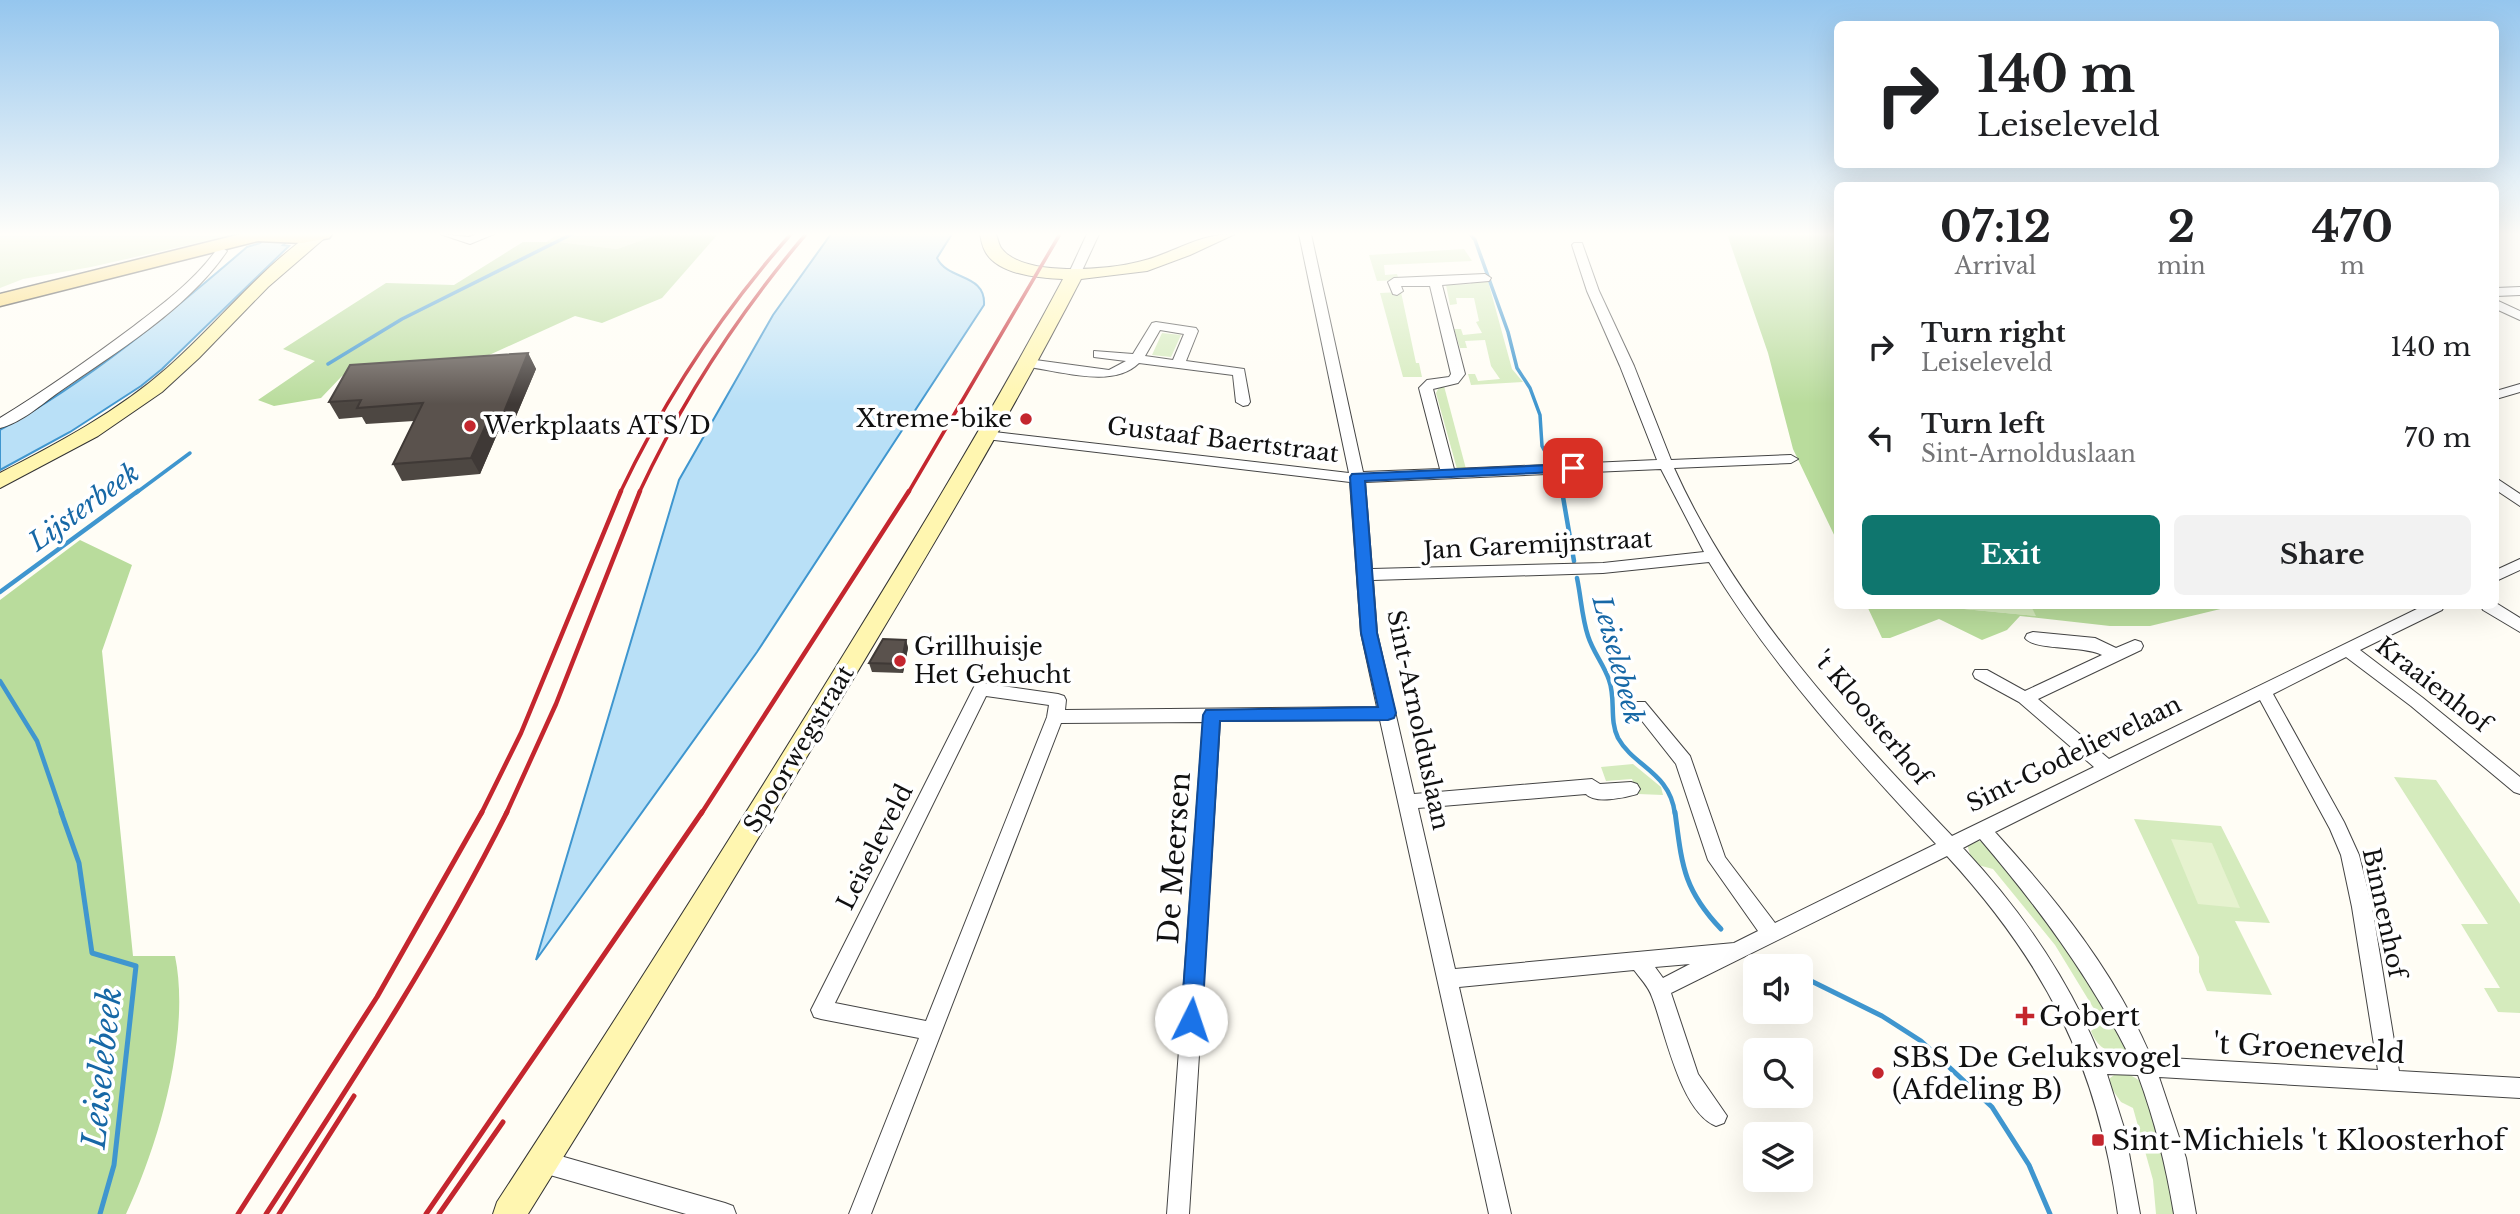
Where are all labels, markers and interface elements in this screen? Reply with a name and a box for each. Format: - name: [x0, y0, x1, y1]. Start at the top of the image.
- text: 140 m: [1977, 44, 2135, 105]
- icon: right: [1862, 49, 1953, 140]
- text: Leiseleveld: [1977, 105, 2160, 145]
- text: 07:12: [1940, 201, 2051, 253]
- text: 2: [2168, 201, 2195, 253]
- text: 470: [2312, 201, 2393, 253]
- text: Arrival: [1955, 252, 2036, 280]
- text: min: [2157, 252, 2206, 280]
- text: m: [2340, 252, 2365, 280]
- text: Turn right: [1921, 317, 2066, 349]
- icon: right: [1862, 328, 1900, 366]
- text: 140 m: [2390, 331, 2471, 363]
- text: Leiseleveld: [1921, 349, 2052, 377]
- place label: Xtreme-bike: [856, 404, 1012, 433]
- text: Turn left: [1921, 408, 2045, 440]
- place label: Werkplaats ATS/D: [483, 411, 711, 440]
- marker: Xtreme-bike: [1018, 411, 1034, 427]
- street label: Gustaaf Baertstraat: [1105, 411, 1341, 468]
- marker: Werkplaats ATS/D: [462, 418, 478, 434]
- icon: left: [1862, 419, 1900, 457]
- text: 70 m: [2404, 422, 2471, 454]
- pin: [1543, 438, 1603, 498]
- text: Sint-Arnolduslaan: [1921, 440, 2136, 468]
- icon: arrive: [1554, 449, 1592, 487]
- water label: Lijsterbeek: [22, 456, 145, 558]
- button: Exit: [1862, 515, 2160, 595]
- button: Share: [2174, 515, 2471, 595]
- street label: Jan Garemijnstraat: [1420, 524, 1653, 565]
- water label: Leiselebeek: [1585, 591, 1651, 728]
- street label: Sint-Arnolduslaan: [1381, 607, 1456, 833]
- street label: Kraaienhof: [2370, 631, 2499, 740]
- place label: Grillhuisje Het Gehucht: [914, 632, 1071, 689]
- street label: 't Kloosterhof: [1808, 645, 1939, 793]
- marker: Grillhuisje Het Gehucht: [892, 653, 908, 669]
- street label: Spoorwegstraat: [737, 660, 860, 838]
- street label: Sint-Godelievelaan: [1962, 689, 2186, 818]
- street label: De Meersen: [1151, 771, 1198, 945]
- street label: Leiseleveld: [831, 779, 919, 914]
- street label: Binnenhof: [2357, 845, 2413, 984]
- map controls: [1743, 954, 1813, 1192]
- button: sound: [1743, 954, 1813, 1024]
- position arrow: [1154, 983, 1228, 1057]
- water label: Leiselebeek: [74, 985, 130, 1152]
- place label: Gobert: [2039, 999, 2140, 1034]
- marker: Gobert: [2017, 1008, 2033, 1024]
- street label: 't Groeneveld: [2212, 1026, 2406, 1071]
- button: search: [1743, 1038, 1813, 1108]
- place label: SBS De Geluksvogel (Afdeling B): [1892, 1040, 2181, 1107]
- marker: SBS De Geluksvogel (Afdeling B): [1870, 1065, 1886, 1081]
- button: layers: [1743, 1122, 1813, 1192]
- place label: Sint-Michiels 't Kloosterhof: [2112, 1123, 2509, 1158]
- marker: Sint-Michiels 't Kloosterhof: [2090, 1132, 2106, 1148]

